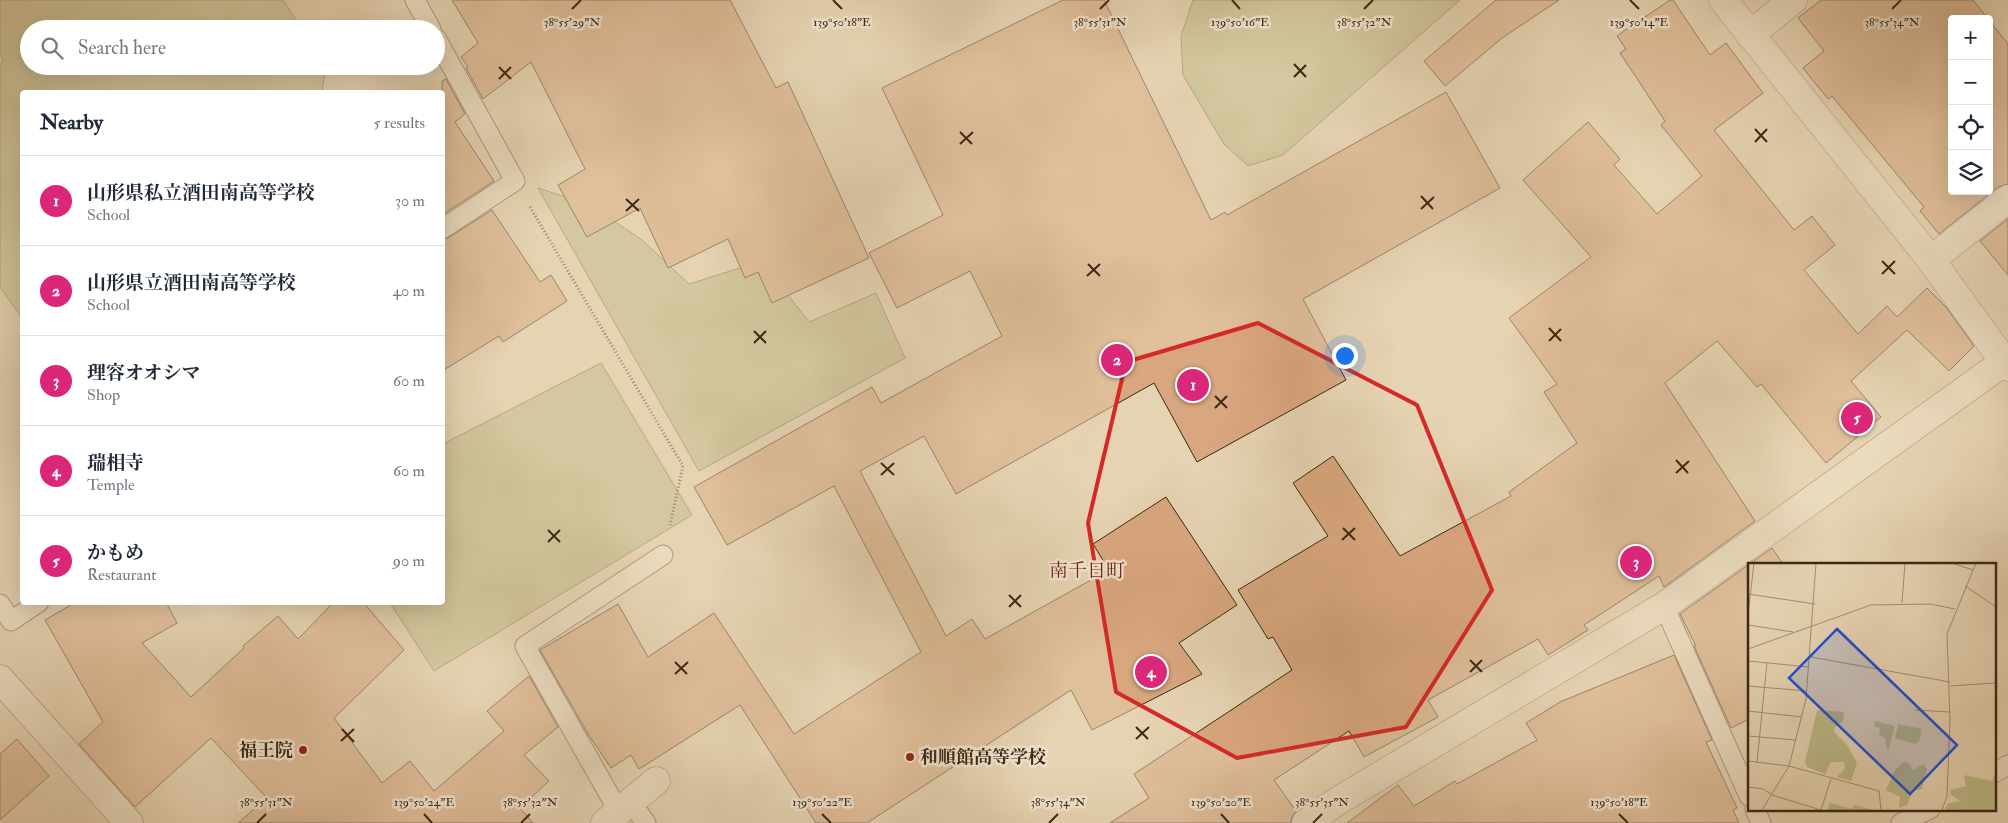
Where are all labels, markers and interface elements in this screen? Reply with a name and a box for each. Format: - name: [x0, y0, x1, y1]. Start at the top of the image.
- text: 38°55'29"N: [544, 15, 600, 30]
- text: 139°50'18"E: [813, 15, 871, 30]
- text: 38°55'31"N: [1074, 15, 1127, 30]
- text: 139°50'16"E: [1211, 15, 1269, 30]
- text: 38°55'32"N: [1337, 15, 1392, 30]
- text: 139°50'14"E: [1610, 15, 1669, 30]
- text: 38°55'34"N: [1864, 15, 1920, 30]
- map controls: [1948, 15, 1993, 195]
- button: +: [1948, 15, 1993, 60]
- search box: [20, 20, 445, 75]
- icon: search: [38, 34, 66, 62]
- text: Search here: [78, 36, 166, 60]
- button: −: [1948, 60, 1993, 105]
- button: locate: [1948, 105, 1993, 150]
- text: Nearby: [40, 109, 103, 136]
- text: 5 results: [374, 113, 425, 133]
- button: layers: [1948, 150, 1993, 195]
- text: 山形県私立酒田南高等学校: [87, 181, 315, 205]
- text: 1: [53, 191, 59, 211]
- text: 30 m: [395, 191, 425, 211]
- text: School: [87, 205, 130, 225]
- text: 山形県立酒田南高等学校: [87, 271, 296, 295]
- text: 2: [52, 281, 60, 301]
- text: 40 m: [392, 281, 425, 301]
- text: School: [87, 295, 130, 315]
- pin: 2: [1101, 341, 1133, 379]
- your location: [1332, 343, 1358, 369]
- text: 理容オオシマ: [87, 361, 200, 385]
- pin: 1: [1177, 366, 1209, 404]
- text: 3: [53, 371, 59, 391]
- text: 60 m: [393, 371, 425, 391]
- text: Shop: [87, 385, 120, 405]
- pin: 5: [1841, 399, 1873, 437]
- text: 瑞相寺: [87, 451, 144, 475]
- text: 4: [52, 461, 60, 481]
- text: 60 m: [393, 461, 425, 481]
- text: Temple: [87, 475, 135, 495]
- text: かもめ: [87, 541, 144, 565]
- pin: 3: [1620, 543, 1652, 581]
- text: 5: [52, 551, 60, 571]
- text: 90 m: [393, 551, 425, 571]
- district label: 南千日町: [1049, 559, 1125, 583]
- inset map: [1748, 563, 1996, 810]
- text: Restaurant: [87, 565, 156, 585]
- pin: 4: [1135, 653, 1167, 691]
- place label: 福王院: [239, 739, 293, 762]
- marker: 福王院: [297, 744, 309, 756]
- place label: 和順館高等学校: [920, 746, 1046, 769]
- marker: 和順館高等学校: [904, 751, 916, 763]
- text: 38°55'31"N: [240, 795, 293, 810]
- text: 139°50'24"E: [394, 795, 454, 810]
- text: 38°55'32"N: [503, 795, 558, 810]
- text: 139°50'22"E: [792, 795, 852, 810]
- text: 38°55'34"N: [1030, 795, 1086, 810]
- text: 139°50'20"E: [1191, 795, 1251, 810]
- text: 38°55'35"N: [1295, 795, 1349, 810]
- text: 139°50'18"E: [1590, 795, 1648, 810]

